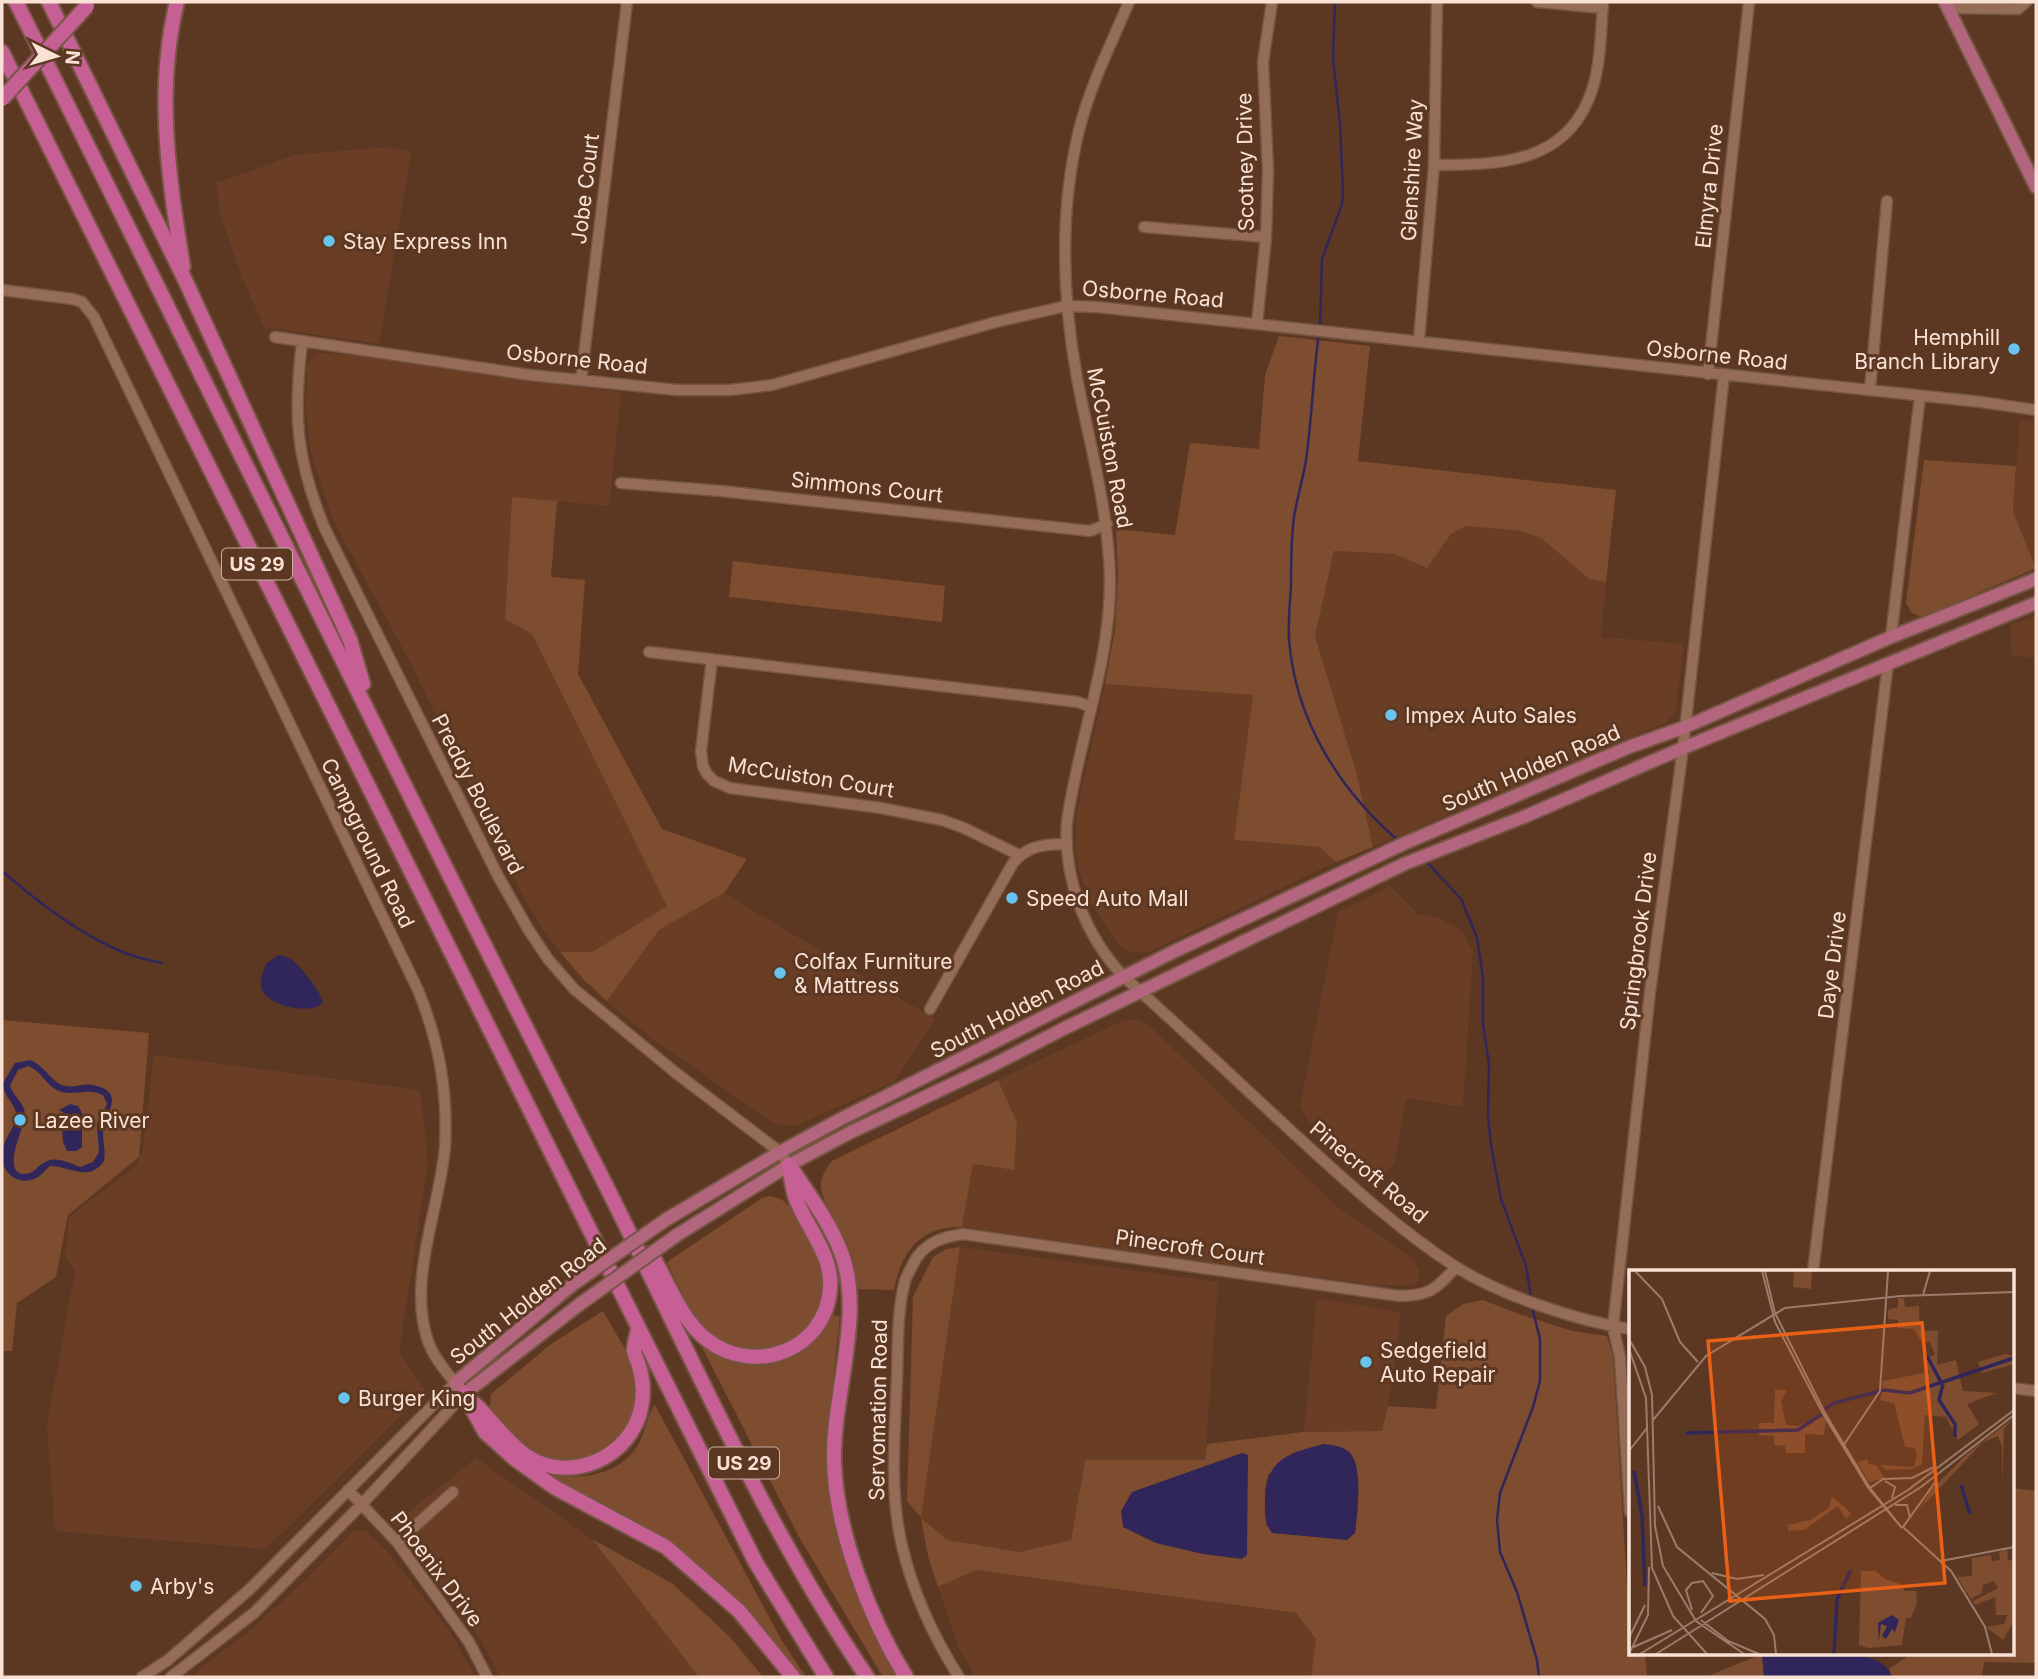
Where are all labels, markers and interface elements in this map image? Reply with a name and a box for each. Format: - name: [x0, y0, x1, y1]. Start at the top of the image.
- north arrow: [21, 21, 91, 91]
- text: N: [60, 49, 85, 66]
- street label: Scotney Drive: [1231, 92, 1259, 232]
- street label: Glenshire Way: [1396, 98, 1428, 242]
- street label: Elmyra Drive: [1690, 122, 1728, 250]
- street label: Jobe Court: [566, 132, 604, 246]
- place label: Stay Express Inn: [343, 229, 508, 254]
- marker: Stay Express Inn: [321, 233, 337, 249]
- street label: Osborne Road: [1081, 275, 1225, 313]
- place label: Hemphill Branch Library: [1854, 325, 2000, 374]
- street label: Osborne Road: [1645, 335, 1789, 375]
- street label: Osborne Road: [505, 339, 649, 379]
- marker: Hemphill Branch Library: [2006, 341, 2022, 357]
- street label: McCuiston Road: [1082, 366, 1138, 530]
- street label: Simmons Court: [790, 467, 944, 507]
- road number: US 29: [222, 548, 292, 580]
- place label: Impex Auto Sales: [1405, 703, 1577, 728]
- marker: Impex Auto Sales: [1383, 707, 1399, 723]
- street label: Preddy Boulevard: [427, 710, 529, 878]
- street label: South Holden Road: [1438, 719, 1624, 817]
- street label: McCuiston Court: [726, 752, 896, 803]
- street label: Campground Road: [316, 754, 420, 932]
- street label: Springbrook Drive: [1615, 850, 1661, 1032]
- place label: Speed Auto Mall: [1026, 886, 1189, 911]
- marker: Speed Auto Mall: [1004, 890, 1020, 906]
- street label: Daye Drive: [1813, 910, 1851, 1020]
- place label: Colfax Furniture & Mattress: [794, 949, 953, 998]
- street label: South Holden Road: [926, 954, 1108, 1064]
- marker: Colfax Furniture & Mattress: [772, 965, 788, 981]
- place label: Lazee River: [34, 1108, 150, 1133]
- marker: Lazee River: [12, 1112, 28, 1128]
- street label: Pinecroft Road: [1305, 1116, 1433, 1228]
- street label: Pinecroft Court: [1114, 1224, 1266, 1270]
- street label: South Holden Road: [445, 1232, 611, 1370]
- inset map: [1629, 1270, 2014, 1654]
- street label: Servomation Road: [864, 1319, 892, 1501]
- place label: Sedgefield Auto Repair: [1380, 1338, 1495, 1387]
- marker: Sedgefield Auto Repair: [1358, 1354, 1374, 1370]
- place label: Burger King: [358, 1386, 475, 1411]
- marker: Burger King: [336, 1390, 352, 1406]
- road number: US 29: [709, 1448, 779, 1478]
- street label: Phoenix Drive: [386, 1507, 488, 1631]
- place label: Arby's: [150, 1574, 214, 1599]
- marker: Arby's: [128, 1578, 144, 1594]

